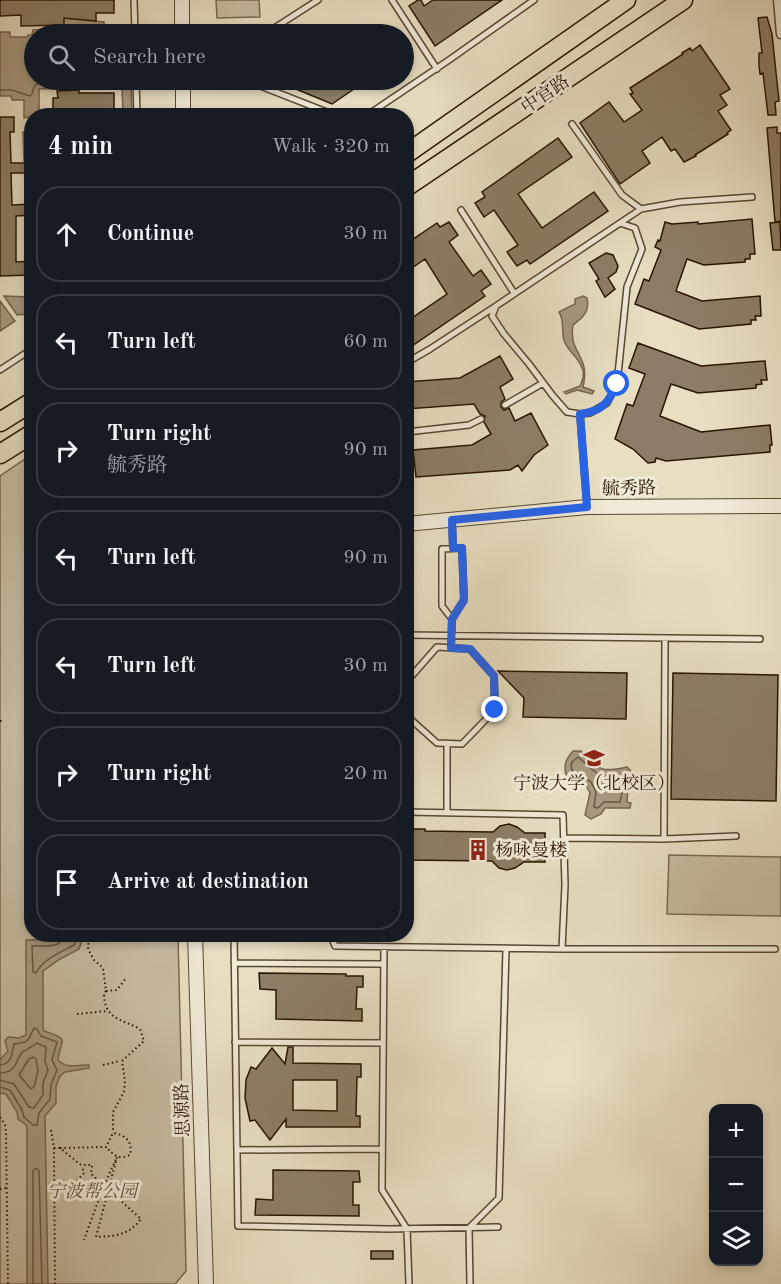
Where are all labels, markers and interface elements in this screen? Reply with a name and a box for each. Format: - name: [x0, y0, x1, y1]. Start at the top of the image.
- search box: [24, 24, 414, 90]
- icon: search: [45, 41, 78, 74]
- text: Search here: [93, 46, 206, 68]
- street label: 中官路: [517, 71, 573, 117]
- text: 4 min: [48, 134, 113, 160]
- text: Walk · 320 m: [271, 137, 390, 157]
- icon: ahead: [50, 218, 83, 251]
- text: Continue: [107, 223, 194, 245]
- text: 30 m: [343, 224, 388, 244]
- icon: left: [50, 326, 83, 359]
- text: Turn left: [107, 331, 196, 353]
- text: 60 m: [343, 332, 388, 352]
- route start: [603, 370, 629, 396]
- text: Turn right: [107, 423, 211, 445]
- icon: right: [50, 434, 83, 467]
- text: 90 m: [343, 440, 388, 460]
- text: 毓秀路: [107, 456, 167, 476]
- street label: 毓秀路: [602, 478, 656, 498]
- icon: left: [50, 542, 83, 575]
- text: Turn left: [107, 547, 196, 569]
- text: 90 m: [343, 548, 388, 568]
- icon: left: [50, 650, 83, 683]
- text: Turn left: [107, 655, 196, 677]
- text: 30 m: [343, 656, 388, 676]
- route end: [481, 696, 507, 722]
- school or university icon: 宁波大学（北校区）: [582, 746, 606, 770]
- icon: right: [50, 758, 83, 791]
- text: Turn right: [107, 763, 211, 785]
- text: 20 m: [343, 764, 388, 784]
- place label: 宁波大学（北校区）: [513, 773, 675, 793]
- building icon: 杨咏曼楼: [466, 838, 490, 862]
- place label: 杨咏曼楼: [495, 840, 567, 860]
- icon: arrive: [50, 866, 83, 899]
- text: Arrive at destination: [107, 871, 309, 893]
- street label: 思源路: [171, 1083, 193, 1137]
- map controls: [709, 1104, 763, 1266]
- button: +: [709, 1104, 763, 1158]
- button: −: [709, 1158, 763, 1212]
- park label: 宁波帮公园: [47, 1181, 140, 1201]
- button: layers: [709, 1212, 763, 1266]

